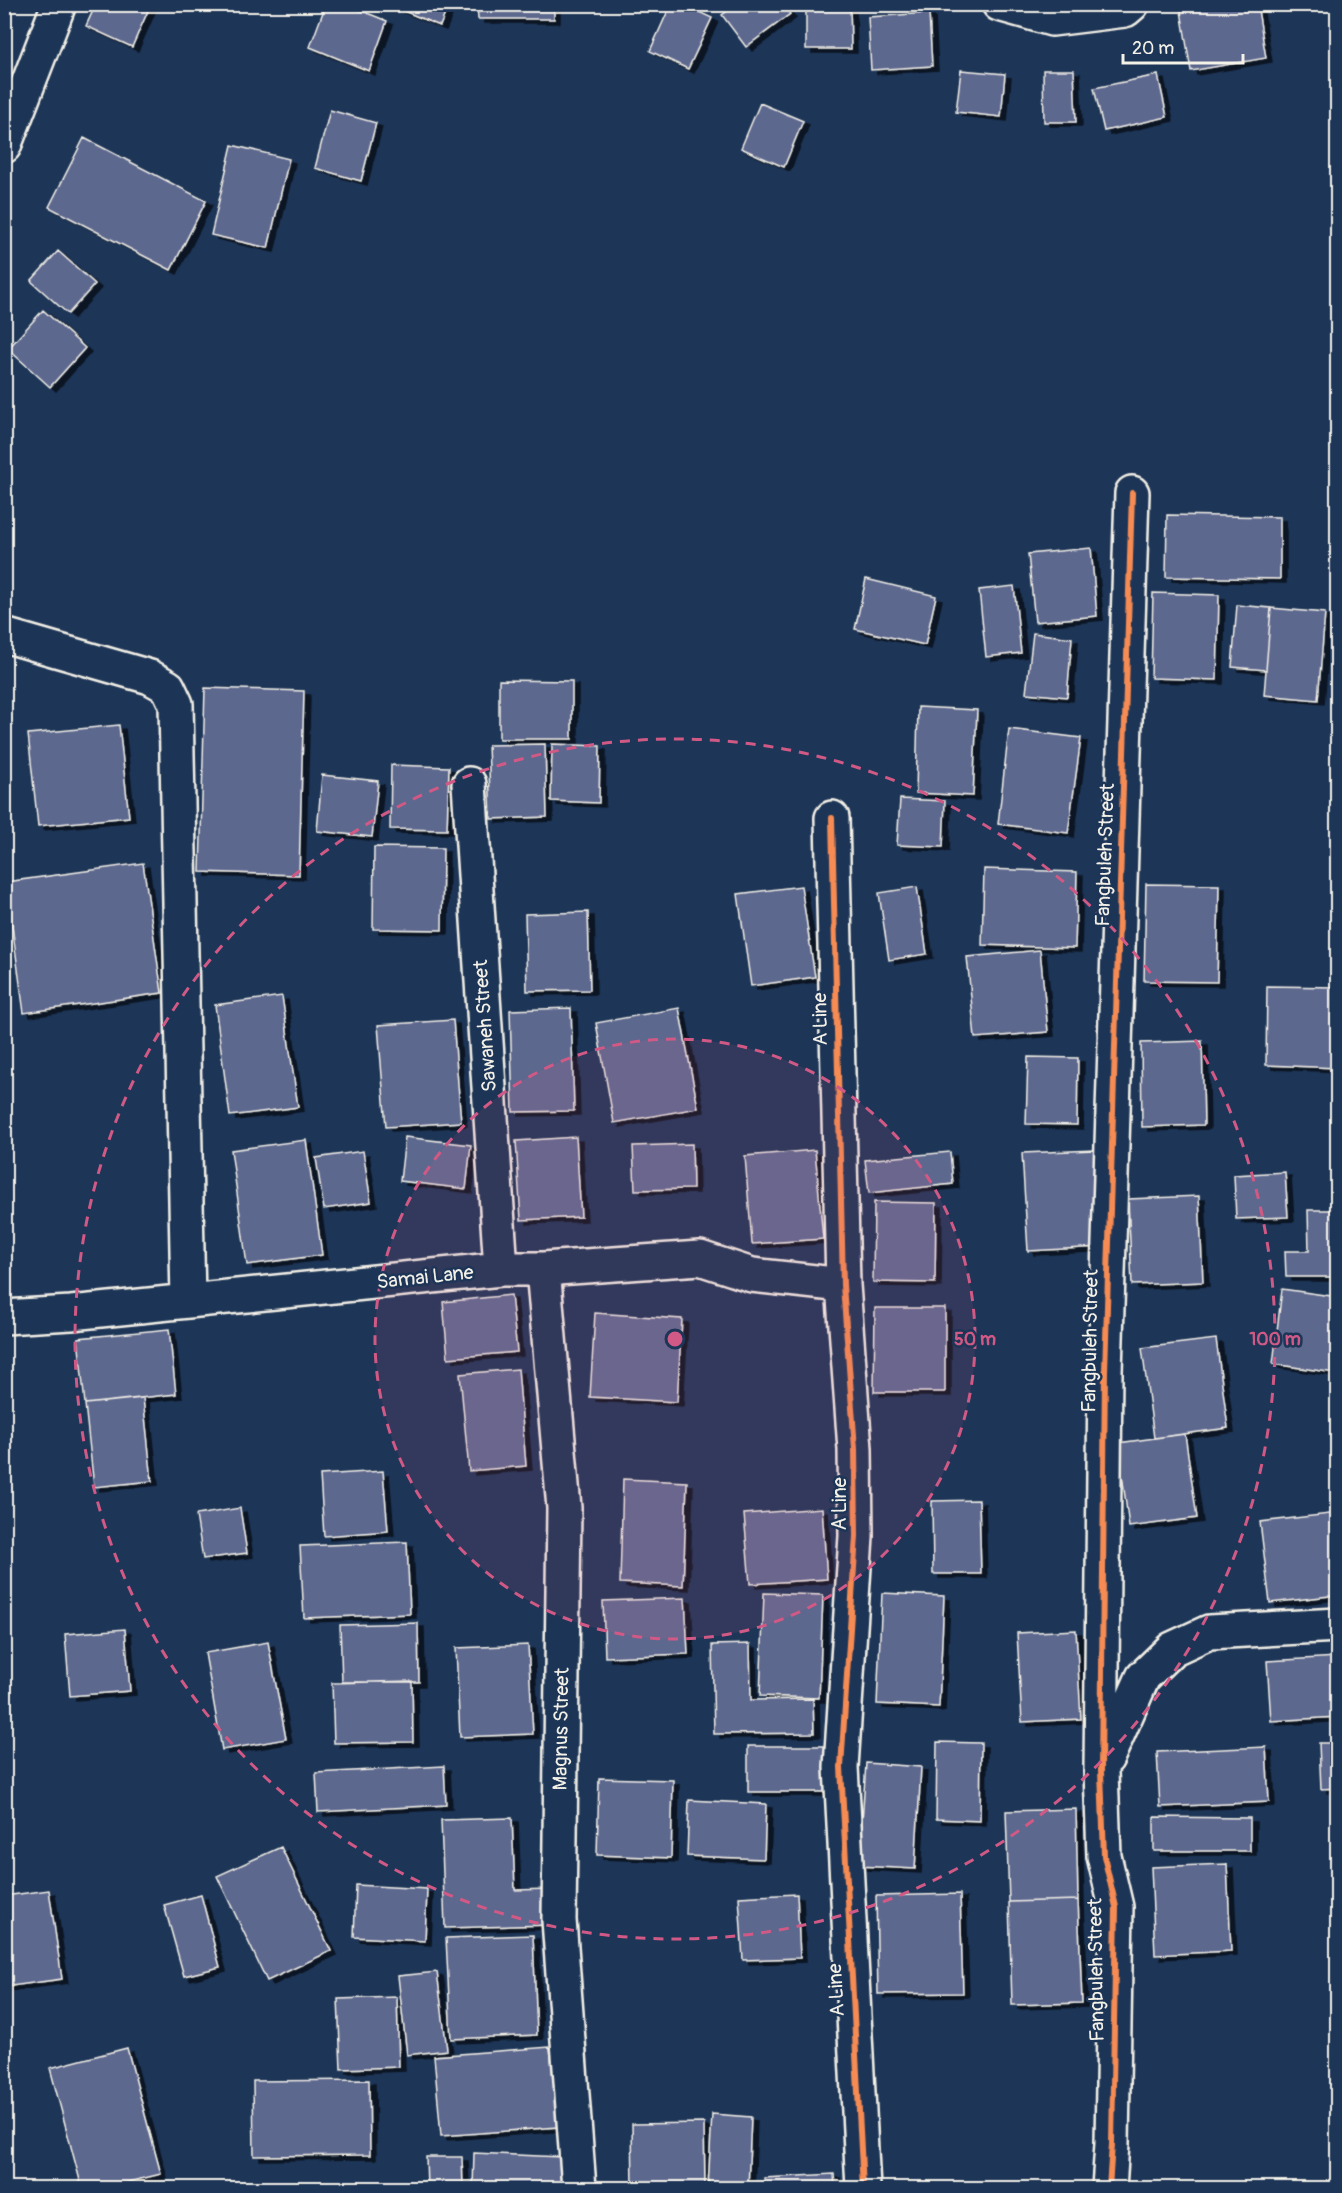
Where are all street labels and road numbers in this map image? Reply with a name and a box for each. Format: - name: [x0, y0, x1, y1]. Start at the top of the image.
- street label: Fangbuleh Street: [1090, 782, 1120, 927]
- street label: Sawaneh Street: [468, 958, 502, 1093]
- street label: A Line: [807, 992, 833, 1046]
- street label: Samai Lane: [375, 1259, 475, 1295]
- street label: Fangbuleh Street: [1076, 1268, 1104, 1413]
- street label: A Line: [827, 1477, 852, 1531]
- street label: Magnus Street: [547, 1667, 575, 1791]
- street label: Fangbuleh Street: [1082, 1897, 1110, 2042]
- street label: A Line: [822, 1963, 850, 2017]

